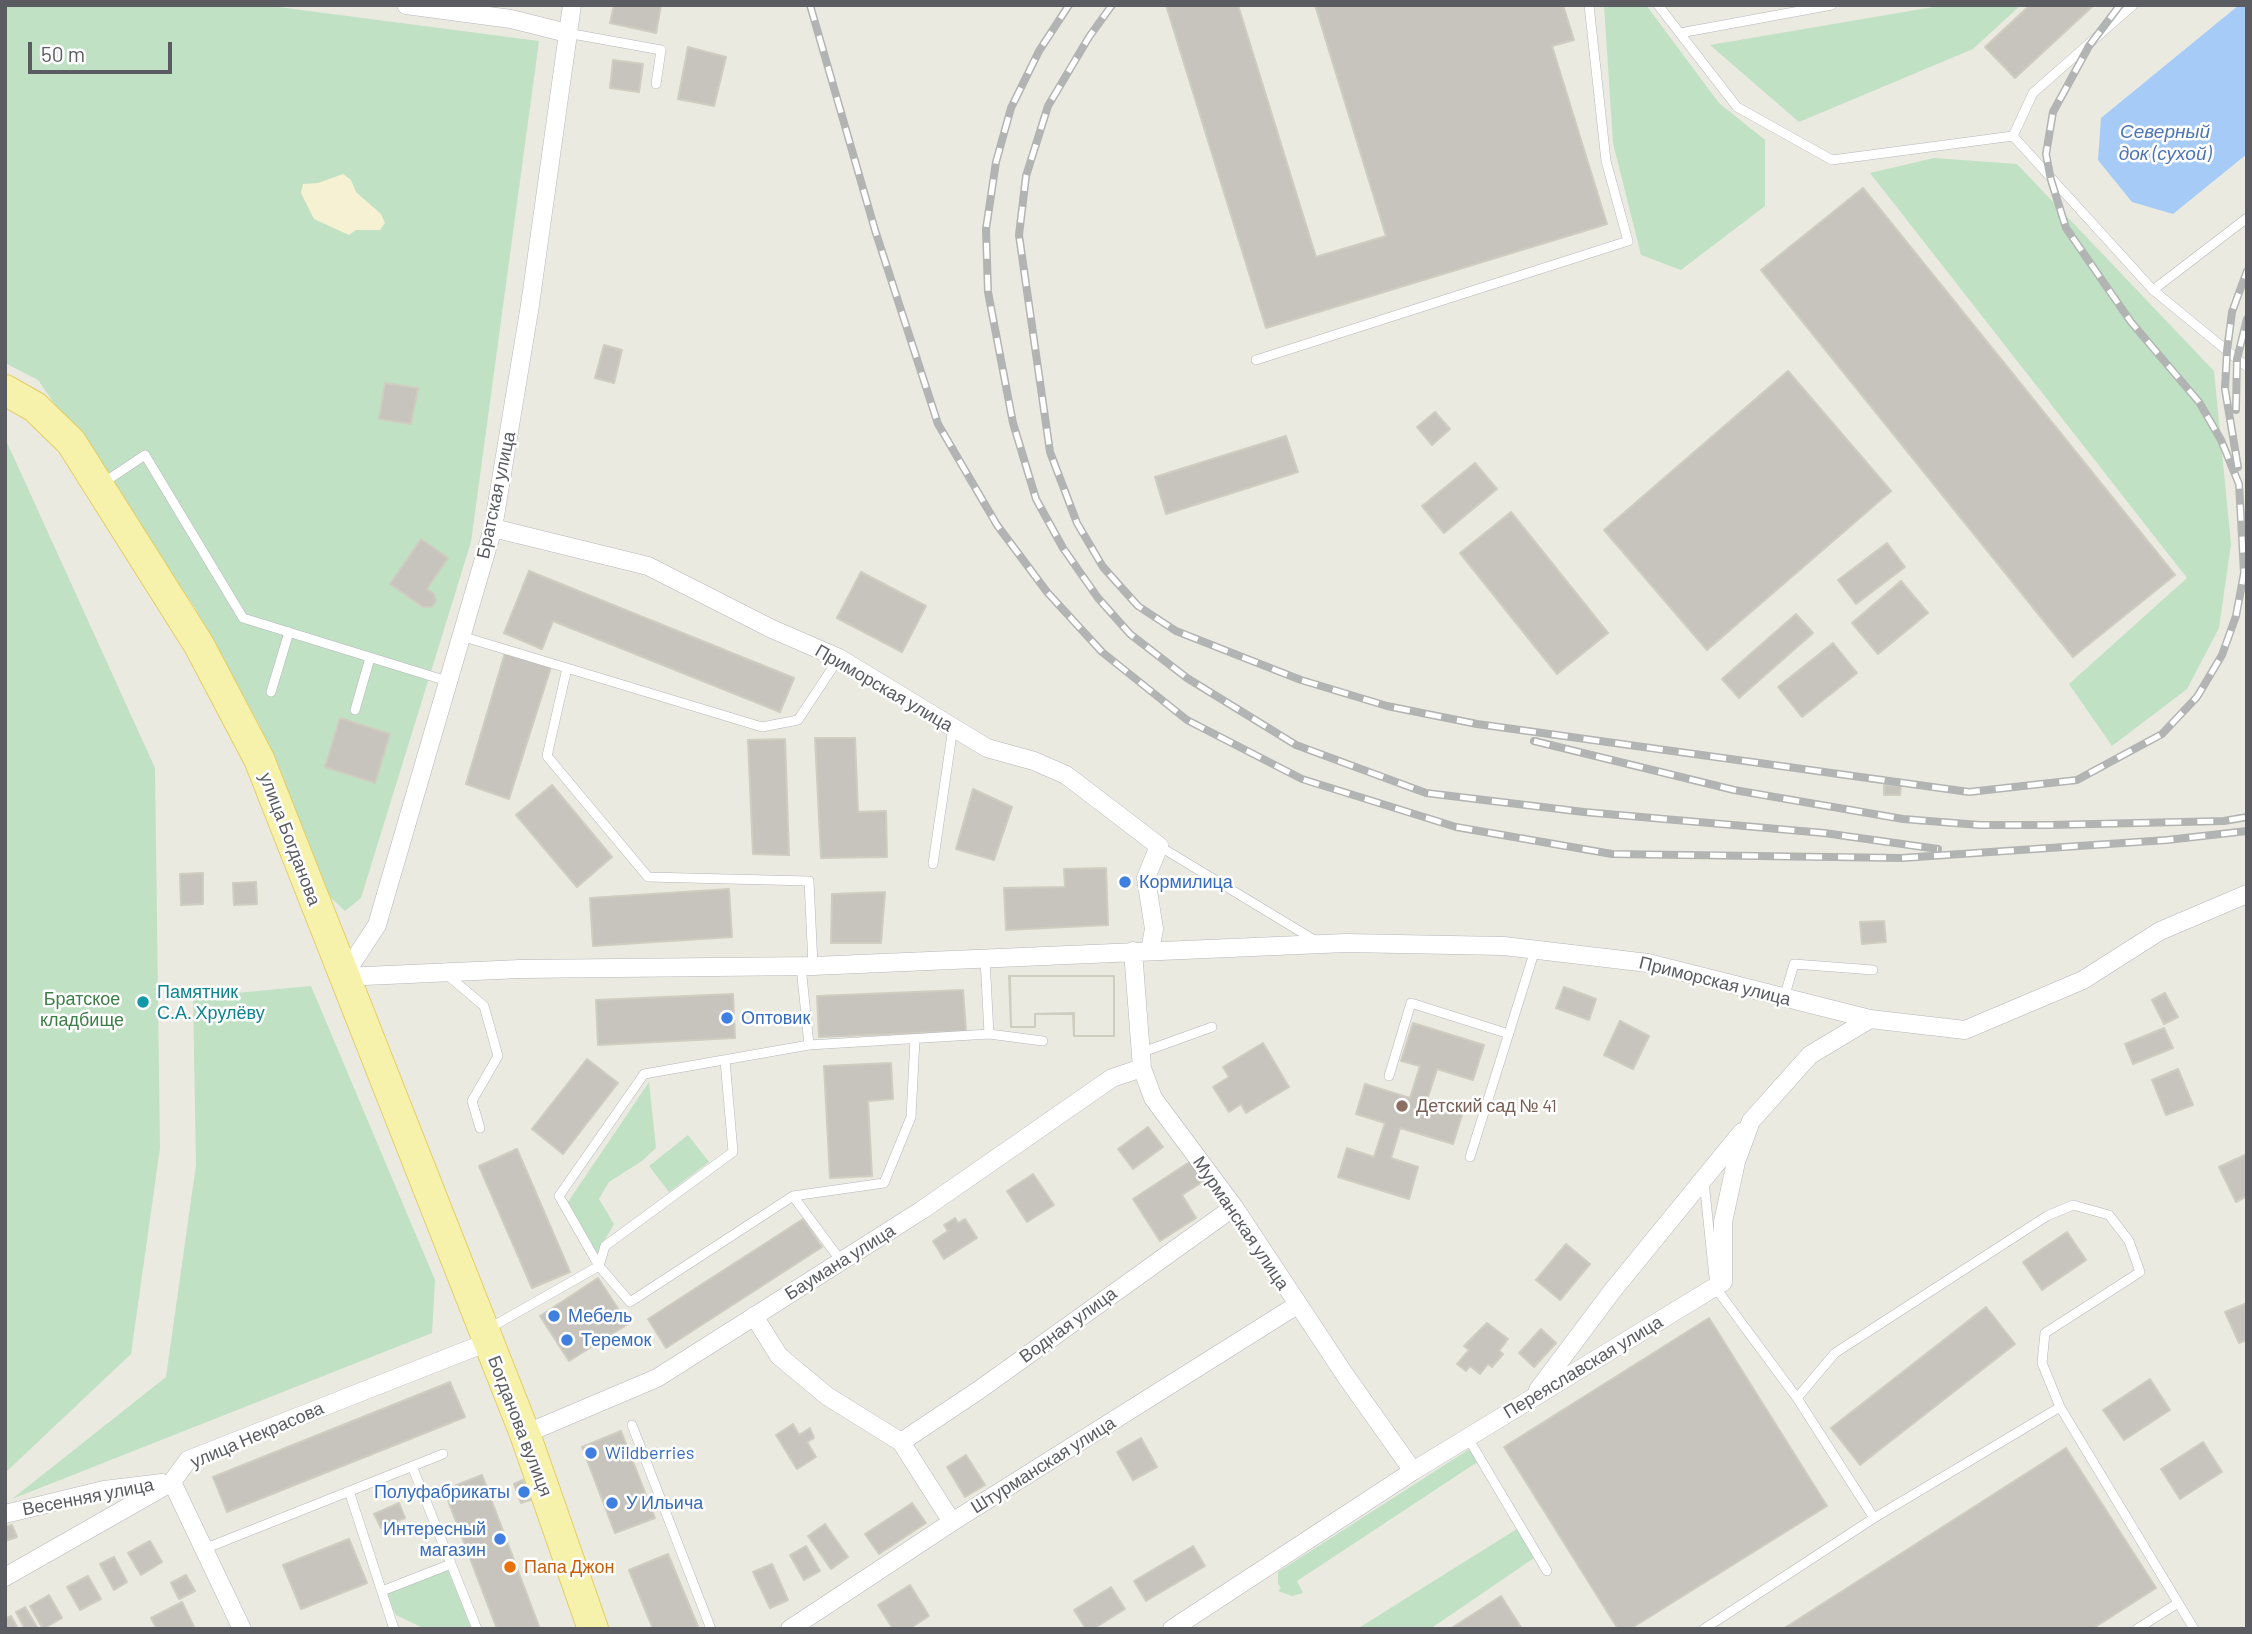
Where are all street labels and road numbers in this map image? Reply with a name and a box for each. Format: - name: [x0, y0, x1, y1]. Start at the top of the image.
- street label: Братская улица: [472, 429, 520, 561]
- street label: Приморская улица: [811, 640, 957, 736]
- street label: улица Богданова: [255, 770, 325, 908]
- street label: Приморская улица: [1637, 952, 1793, 1010]
- street label: Мурманская улица: [1188, 1152, 1294, 1294]
- street label: Баумана улица: [781, 1219, 899, 1305]
- street label: Водная улица: [1015, 1282, 1121, 1368]
- street label: Переяславская улица: [1500, 1311, 1666, 1423]
- street label: Богданова вулиця: [483, 1352, 557, 1500]
- street label: улица Некрасова: [187, 1397, 327, 1473]
- street label: Штурманская улица: [967, 1412, 1119, 1518]
- street label: Весенняя улица: [20, 1474, 156, 1520]

